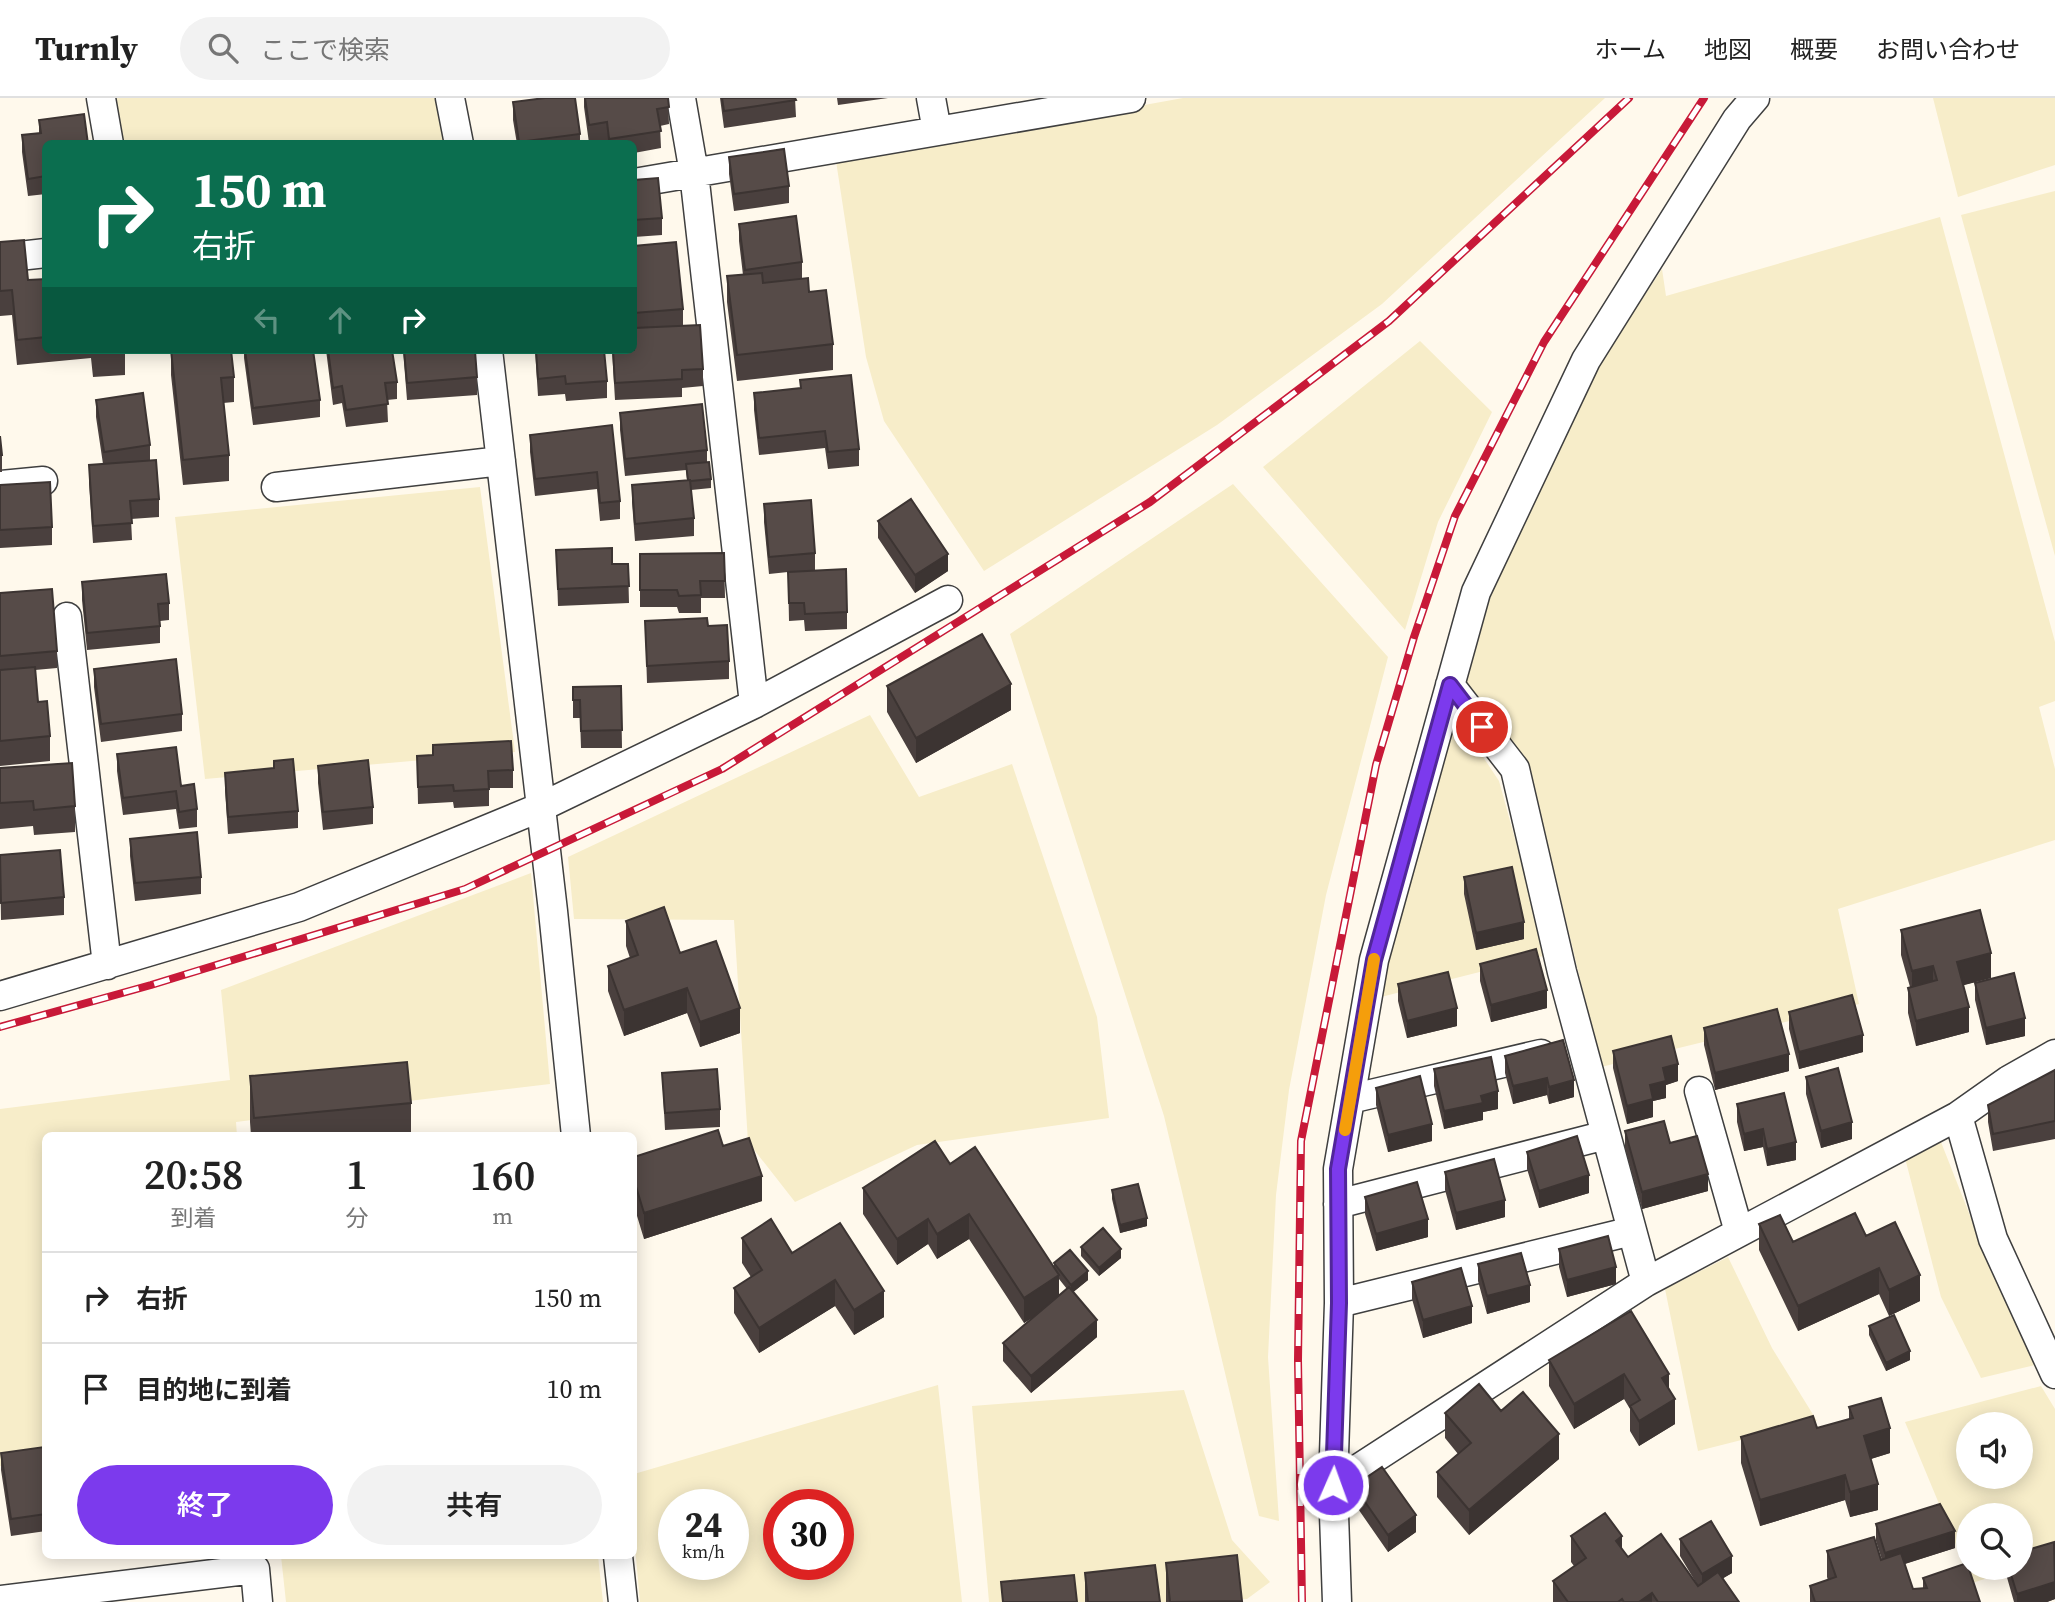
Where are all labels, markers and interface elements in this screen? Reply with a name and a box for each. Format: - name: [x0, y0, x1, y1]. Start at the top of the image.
- search box: [180, 17, 670, 80]
- text: Turnly: [35, 26, 138, 71]
- icon: search: [204, 29, 242, 67]
- text: ここで検索: [260, 32, 390, 68]
- text: ホーム: [1595, 33, 1666, 66]
- text: 地図: [1704, 33, 1752, 66]
- text: 概要: [1790, 33, 1838, 66]
- text: お問い合わせ: [1876, 33, 2020, 66]
- text: 150 m: [192, 156, 327, 223]
- icon: right: [77, 168, 168, 259]
- text: 右折: [192, 224, 256, 268]
- icon: left: [248, 301, 286, 339]
- icon: ahead: [321, 301, 359, 339]
- icon: right: [394, 301, 432, 339]
- pin: [1452, 697, 1512, 757]
- icon: arrive: [1463, 708, 1501, 746]
- text: 20:58: [144, 1145, 244, 1203]
- text: 1: [346, 1145, 368, 1203]
- text: 160: [470, 1146, 535, 1204]
- text: m: [492, 1200, 513, 1232]
- text: 到着: [171, 1202, 217, 1234]
- text: 分: [345, 1202, 368, 1234]
- icon: right: [77, 1279, 115, 1317]
- text: 150 m: [534, 1280, 602, 1316]
- text: 右折: [136, 1281, 188, 1317]
- icon: arrive: [77, 1370, 115, 1408]
- text: 10 m: [547, 1371, 602, 1407]
- text: 目的地に到着: [136, 1372, 292, 1408]
- map controls: [1956, 1412, 2033, 1580]
- button: sound: [1956, 1412, 2033, 1489]
- position arrow: [1296, 1448, 1370, 1522]
- button: 終了: [77, 1465, 333, 1545]
- button: 共有: [347, 1465, 602, 1545]
- speed limit sign: 30: [763, 1489, 854, 1580]
- text: 24: [685, 1501, 722, 1549]
- button: search: [1956, 1503, 2033, 1580]
- text: km/h: [682, 1539, 725, 1564]

